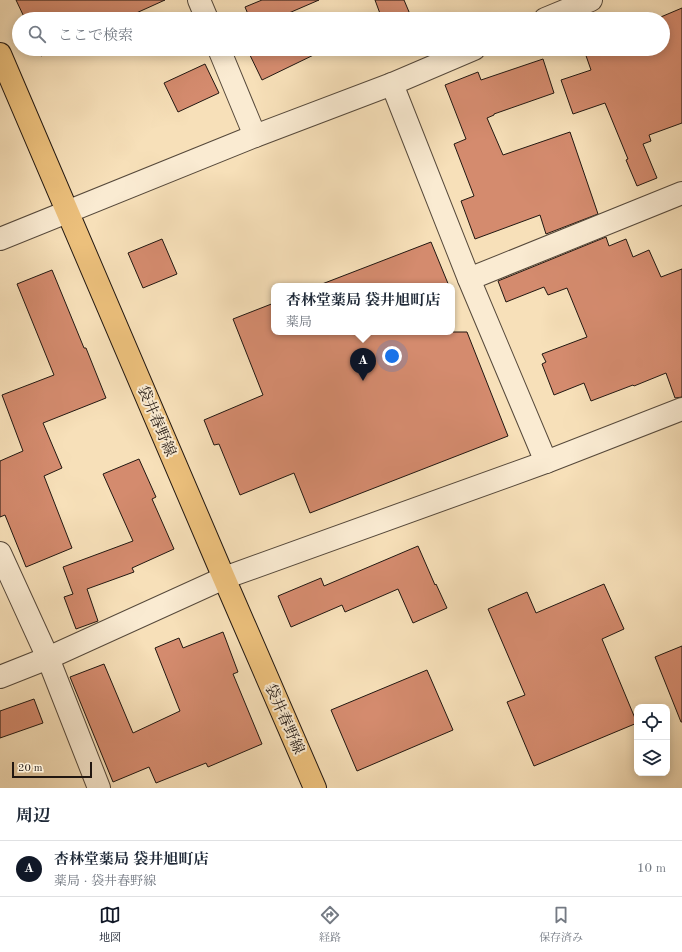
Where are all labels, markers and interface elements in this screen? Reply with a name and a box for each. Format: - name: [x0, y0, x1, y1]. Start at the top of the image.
- search box: [12, 12, 670, 56]
- icon: search: [26, 23, 48, 45]
- text: ここで検索: [58, 29, 133, 44]
- popup: [271, 283, 455, 335]
- text: 杏林堂薬局 袋井旭町店: [286, 294, 440, 309]
- text: 薬局: [286, 316, 312, 329]
- your location: [382, 346, 402, 366]
- pin: A: [350, 348, 376, 381]
- street label: 袋井春野線: [134, 383, 180, 459]
- street label: 袋井春野線: [262, 681, 308, 757]
- map controls: [634, 704, 670, 776]
- button: locate: [634, 704, 670, 740]
- button: layers: [634, 740, 670, 776]
- scale bar: [12, 760, 92, 779]
- text: 20 m: [18, 763, 43, 774]
- text: 周辺: [16, 808, 50, 825]
- text: 杏林堂薬局 袋井旭町店: [54, 853, 208, 868]
- text: A: [24, 862, 34, 875]
- text: 10 m: [637, 862, 666, 875]
- text: 薬局 · 袋井春野線: [54, 875, 156, 888]
- tab: 地図: [99, 904, 121, 946]
- tab: 経路: [319, 904, 341, 946]
- tab: 保存済み: [539, 904, 583, 946]

